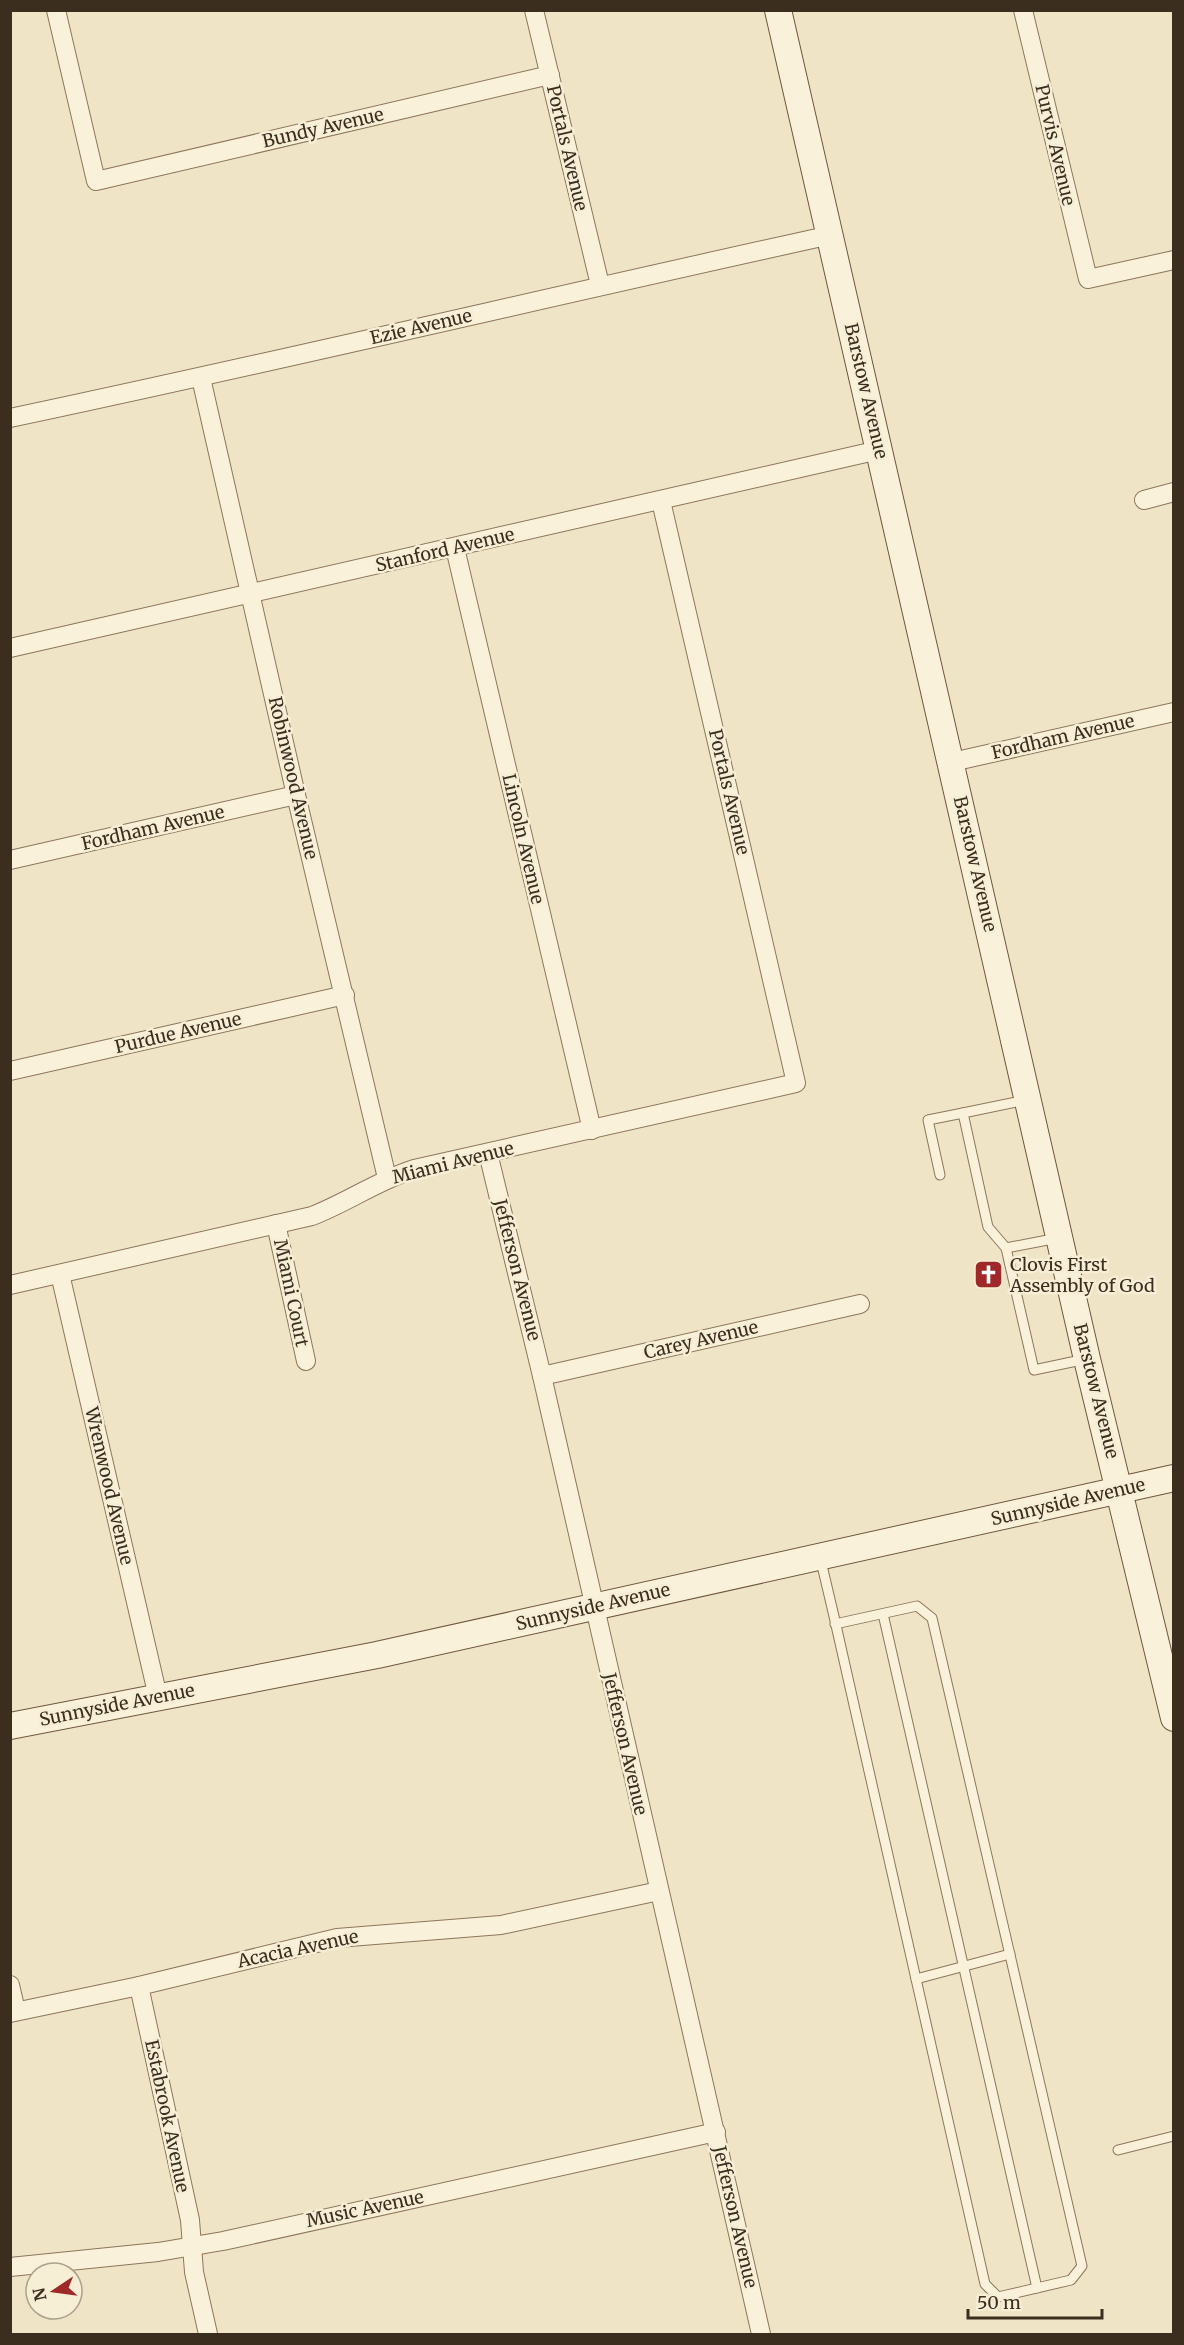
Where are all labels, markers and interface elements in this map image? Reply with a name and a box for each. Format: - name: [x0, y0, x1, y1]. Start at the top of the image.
- street label: Purvis Avenue: [1030, 82, 1081, 208]
- street label: Portals Avenue: [542, 83, 593, 213]
- street label: Bundy Avenue: [260, 102, 386, 153]
- street label: Ezie Avenue: [368, 304, 474, 349]
- street label: Barstow Avenue: [840, 321, 893, 461]
- street label: Stanford Avenue: [373, 522, 517, 577]
- street label: Robinwood Avenue: [264, 694, 323, 862]
- street label: Fordham Avenue: [989, 709, 1137, 764]
- street label: Portals Avenue: [704, 727, 755, 857]
- street label: Lincoln Avenue: [497, 771, 550, 906]
- street label: Barstow Avenue: [949, 794, 1002, 934]
- street label: Fordham Avenue: [79, 800, 227, 855]
- street label: Purdue Avenue: [112, 1007, 243, 1058]
- street label: Miami Avenue: [390, 1136, 516, 1189]
- street label: Jefferson Avenue: [489, 1196, 546, 1343]
- street label: Miami Court: [269, 1237, 314, 1349]
- place label: Clovis First Assembly of God: [1009, 1253, 1155, 1297]
- church icon: Clovis First Assembly of God: [973, 1259, 1005, 1291]
- street label: Carey Avenue: [642, 1315, 760, 1364]
- street label: Barstow Avenue: [1069, 1321, 1124, 1461]
- street label: Wrenwood Avenue: [80, 1404, 139, 1567]
- street label: Sunnyside Avenue: [988, 1473, 1147, 1530]
- street label: Sunnyside Avenue: [513, 1578, 672, 1635]
- street label: Jefferson Avenue: [598, 1670, 653, 1817]
- street label: Sunnyside Avenue: [37, 1678, 196, 1731]
- street label: Acacia Avenue: [234, 1924, 361, 1973]
- street label: Estabrook Avenue: [140, 2037, 195, 2194]
- street label: Jefferson Avenue: [708, 2143, 763, 2290]
- street label: Music Avenue: [304, 2185, 426, 2232]
- north arrow: [24, 2261, 84, 2321]
- scale bar: [968, 2282, 1102, 2320]
- text: N: [28, 2286, 51, 2303]
- text: 50 m: [977, 2291, 1021, 2314]

